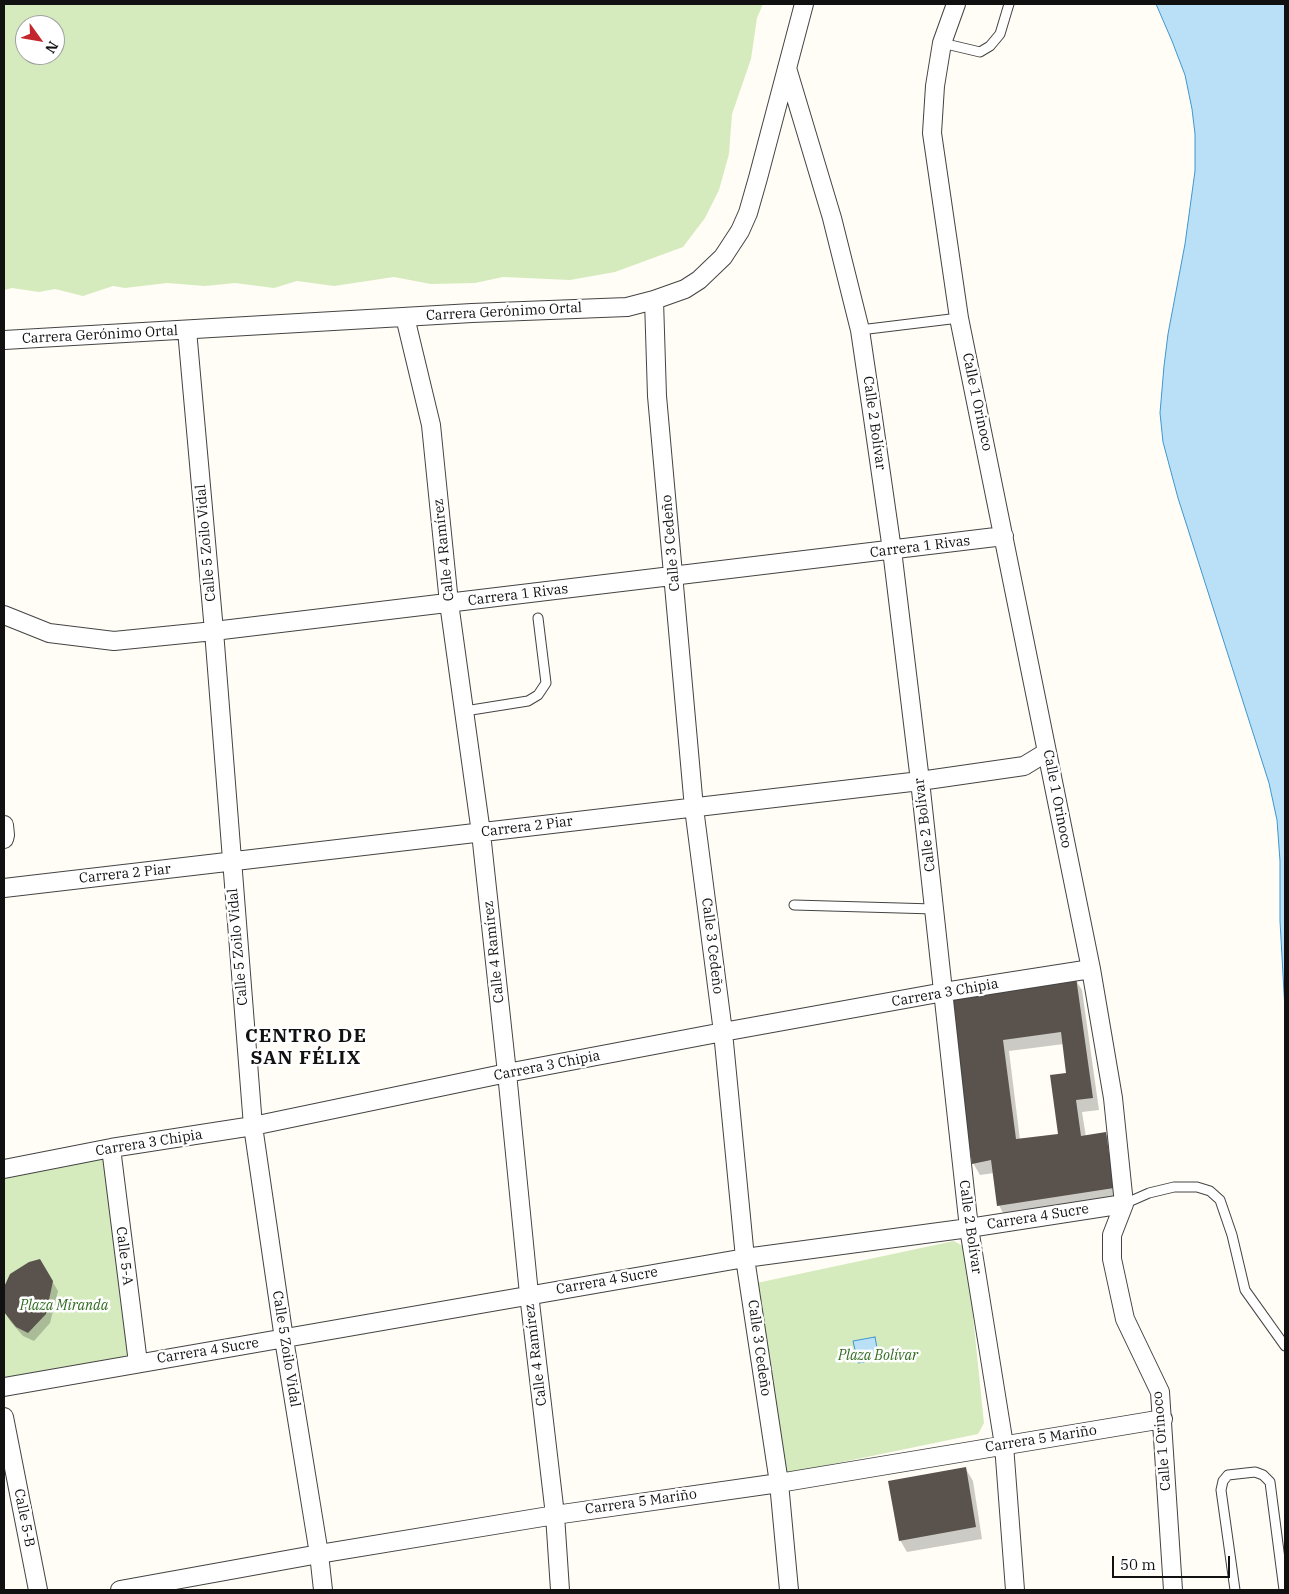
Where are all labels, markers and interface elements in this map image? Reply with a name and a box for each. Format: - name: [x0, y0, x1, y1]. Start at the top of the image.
- north arrow: [15, 15, 65, 65]
- text: N: [41, 38, 62, 57]
- street label: Carrera Gerónimo Ortal: [426, 300, 582, 324]
- street label: Carrera Gerónimo Ortal: [22, 323, 178, 347]
- street label: Calle 1 Orinoco: [958, 351, 996, 453]
- street label: Calle 2 Bolívar: [859, 375, 889, 471]
- street label: Calle 5 Zoilo Vidal: [193, 484, 219, 602]
- street label: Calle 3 Cedeño: [658, 494, 684, 592]
- street label: Calle 4 Ramírez: [430, 498, 458, 602]
- street label: Carrera 1 Rivas: [869, 533, 971, 561]
- street label: Carrera 1 Rivas: [467, 581, 569, 609]
- street label: Calle 1 Orinoco: [1039, 748, 1075, 850]
- street label: Calle 2 Bolívar: [911, 777, 939, 873]
- street label: Carrera 2 Piar: [480, 813, 574, 841]
- street label: Carrera 2 Piar: [78, 861, 172, 887]
- street label: Calle 5 Zoilo Vidal: [225, 888, 251, 1006]
- street label: Calle 3 Cedeño: [698, 897, 726, 995]
- street label: Calle 4 Ramírez: [480, 900, 508, 1004]
- street label: Carrera 3 Chipia: [890, 975, 1000, 1011]
- district label: CENTRO DE SAN FÉLIX: [244, 1026, 368, 1070]
- street label: Carrera 3 Chipia: [492, 1047, 602, 1085]
- street label: Carrera 3 Chipia: [94, 1126, 204, 1160]
- street label: Calle 2 Bolívar: [955, 1179, 985, 1275]
- street label: Carrera 4 Sucre: [986, 1201, 1090, 1233]
- street label: Calle 5-A: [112, 1226, 136, 1286]
- street label: Carrera 4 Sucre: [555, 1264, 659, 1298]
- street label: Calle 5 Zoilo Vidal: [268, 1290, 304, 1408]
- park label: Plaza Miranda: [20, 1298, 108, 1314]
- street label: Calle 3 Cedeño: [744, 1299, 774, 1397]
- street label: Calle 4 Ramírez: [521, 1303, 551, 1407]
- street label: Carrera 4 Sucre: [156, 1335, 260, 1367]
- park label: Plaza Bolívar: [838, 1348, 918, 1364]
- street label: Calle 1 Orinoco: [1149, 1390, 1175, 1492]
- street label: Carrera 5 Mariño: [984, 1422, 1098, 1456]
- street label: Carrera 5 Mariño: [584, 1486, 698, 1518]
- street label: Calle 5-B: [10, 1487, 38, 1549]
- scale bar: [1114, 1546, 1232, 1578]
- text: 50 m: [1120, 1555, 1156, 1574]

